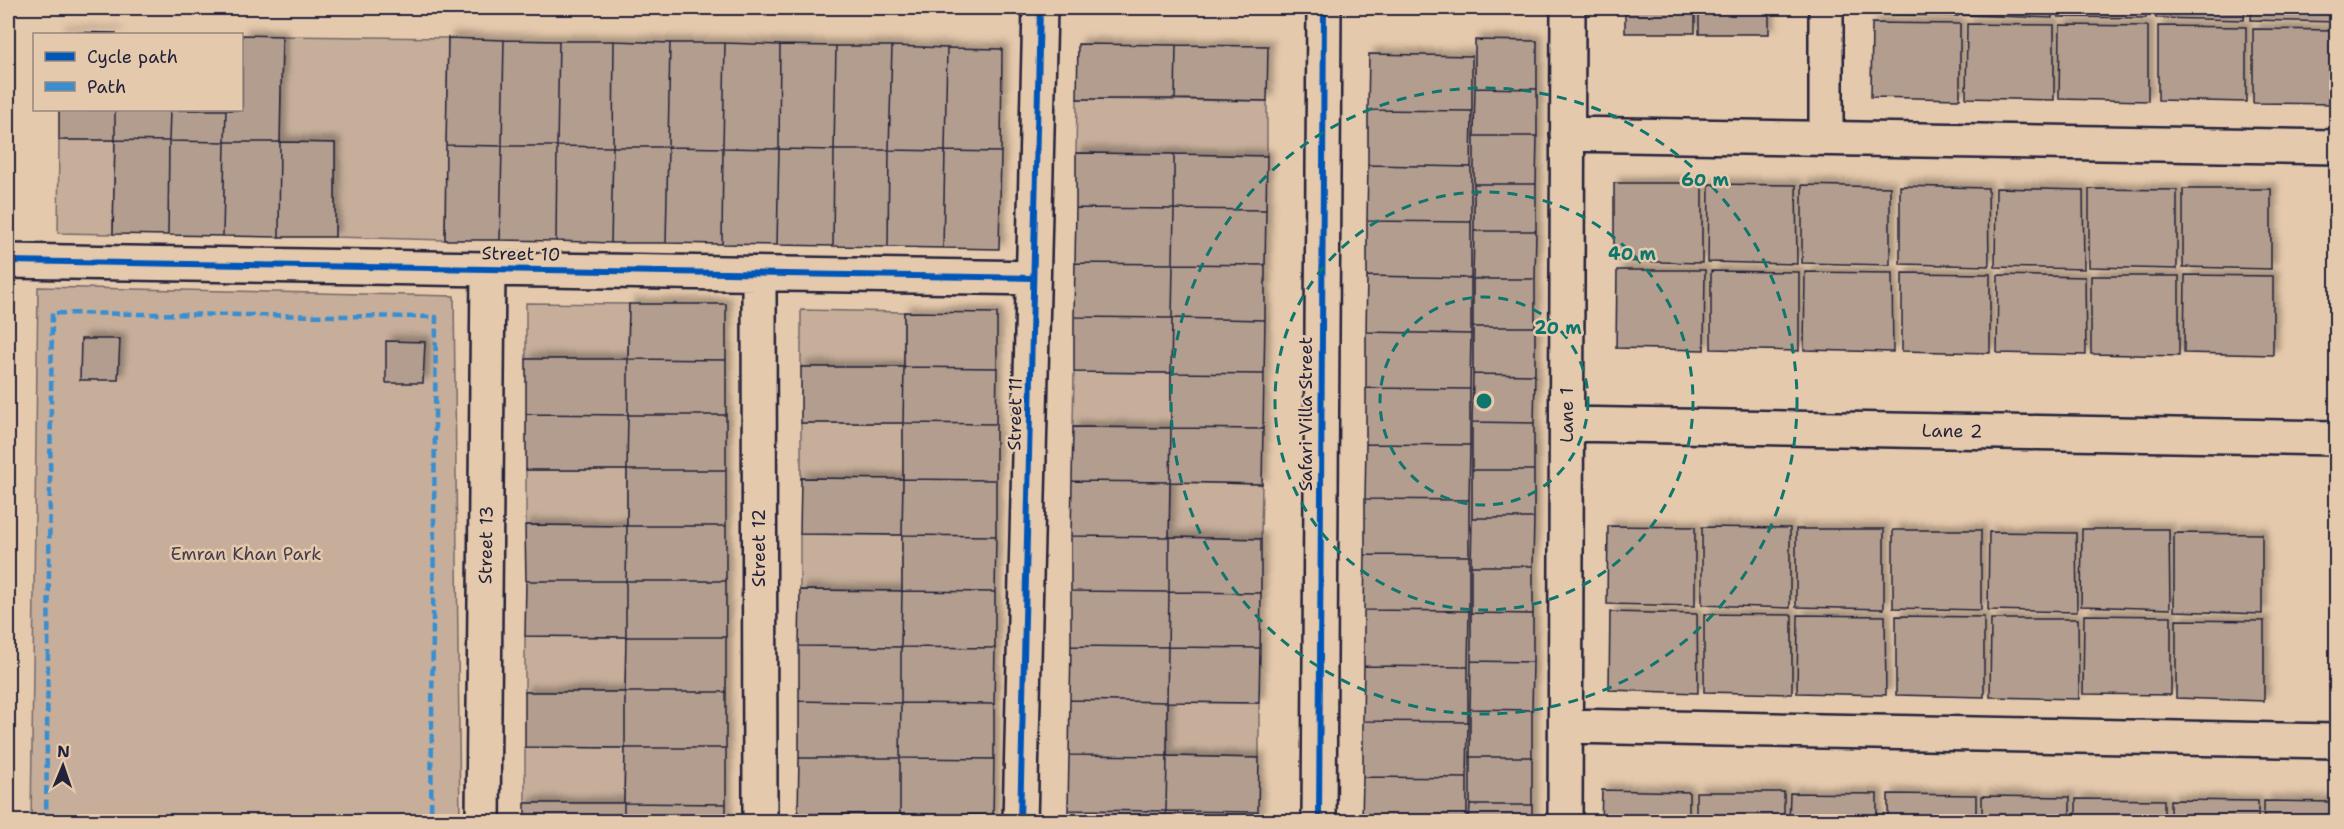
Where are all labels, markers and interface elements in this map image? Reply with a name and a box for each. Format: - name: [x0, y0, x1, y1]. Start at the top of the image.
- legend: [33, 33, 243, 111]
- text: Cycle path: [87, 45, 178, 69]
- text: Path: [87, 75, 126, 99]
- text: 60 m: [1681, 168, 1729, 192]
- street label: Street 10: [481, 241, 561, 267]
- text: 40 m: [1608, 242, 1656, 266]
- text: 20 m: [1534, 316, 1582, 340]
- street label: Safari Villa Street: [1294, 337, 1318, 491]
- street label: Street 11: [1002, 377, 1028, 451]
- street label: Lane 1: [1555, 387, 1579, 443]
- centre of rings: [1474, 391, 1494, 411]
- street label: Lane 2: [1921, 418, 1983, 444]
- street label: Street 13: [473, 506, 499, 584]
- street label: Street 12: [747, 509, 771, 587]
- park label: Emran Khan Park: [170, 542, 322, 566]
- north arrow: [33, 736, 93, 796]
- text: N: [57, 741, 70, 762]

